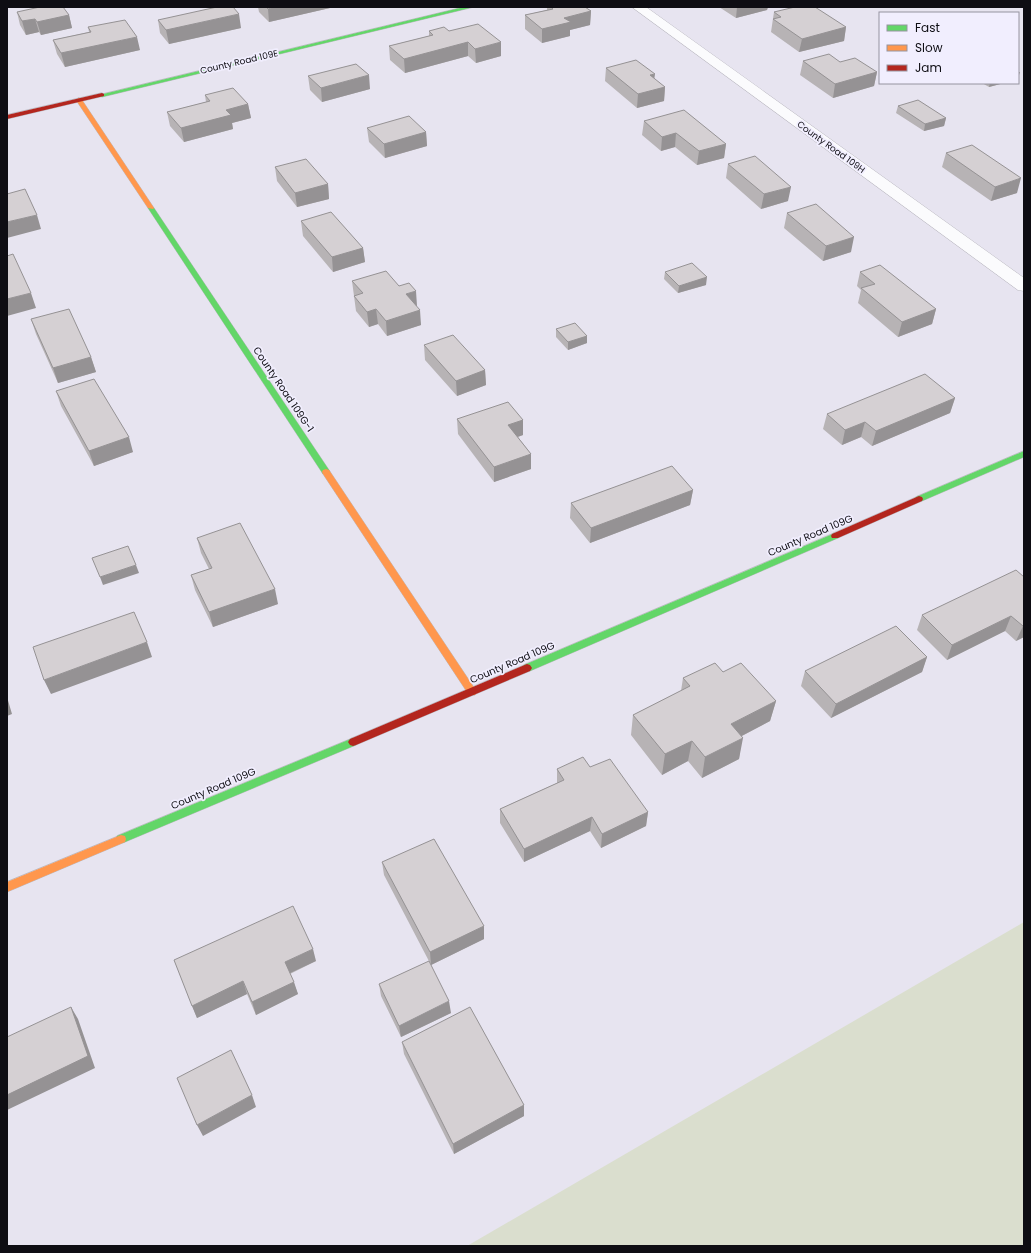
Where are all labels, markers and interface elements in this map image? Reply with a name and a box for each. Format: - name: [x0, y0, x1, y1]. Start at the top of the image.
- legend: [879, 12, 1019, 84]
- text: Fast: [915, 19, 940, 36]
- text: Slow: [915, 39, 943, 56]
- street label: County Road 109E: [199, 47, 279, 77]
- text: Jam: [915, 59, 942, 76]
- street label: County Road 109H: [795, 118, 867, 176]
- street label: County Road 109G-1: [249, 344, 318, 435]
- street label: County Road 109G: [765, 511, 855, 560]
- street label: County Road 109G: [467, 638, 557, 687]
- street label: County Road 109G: [168, 764, 258, 813]

